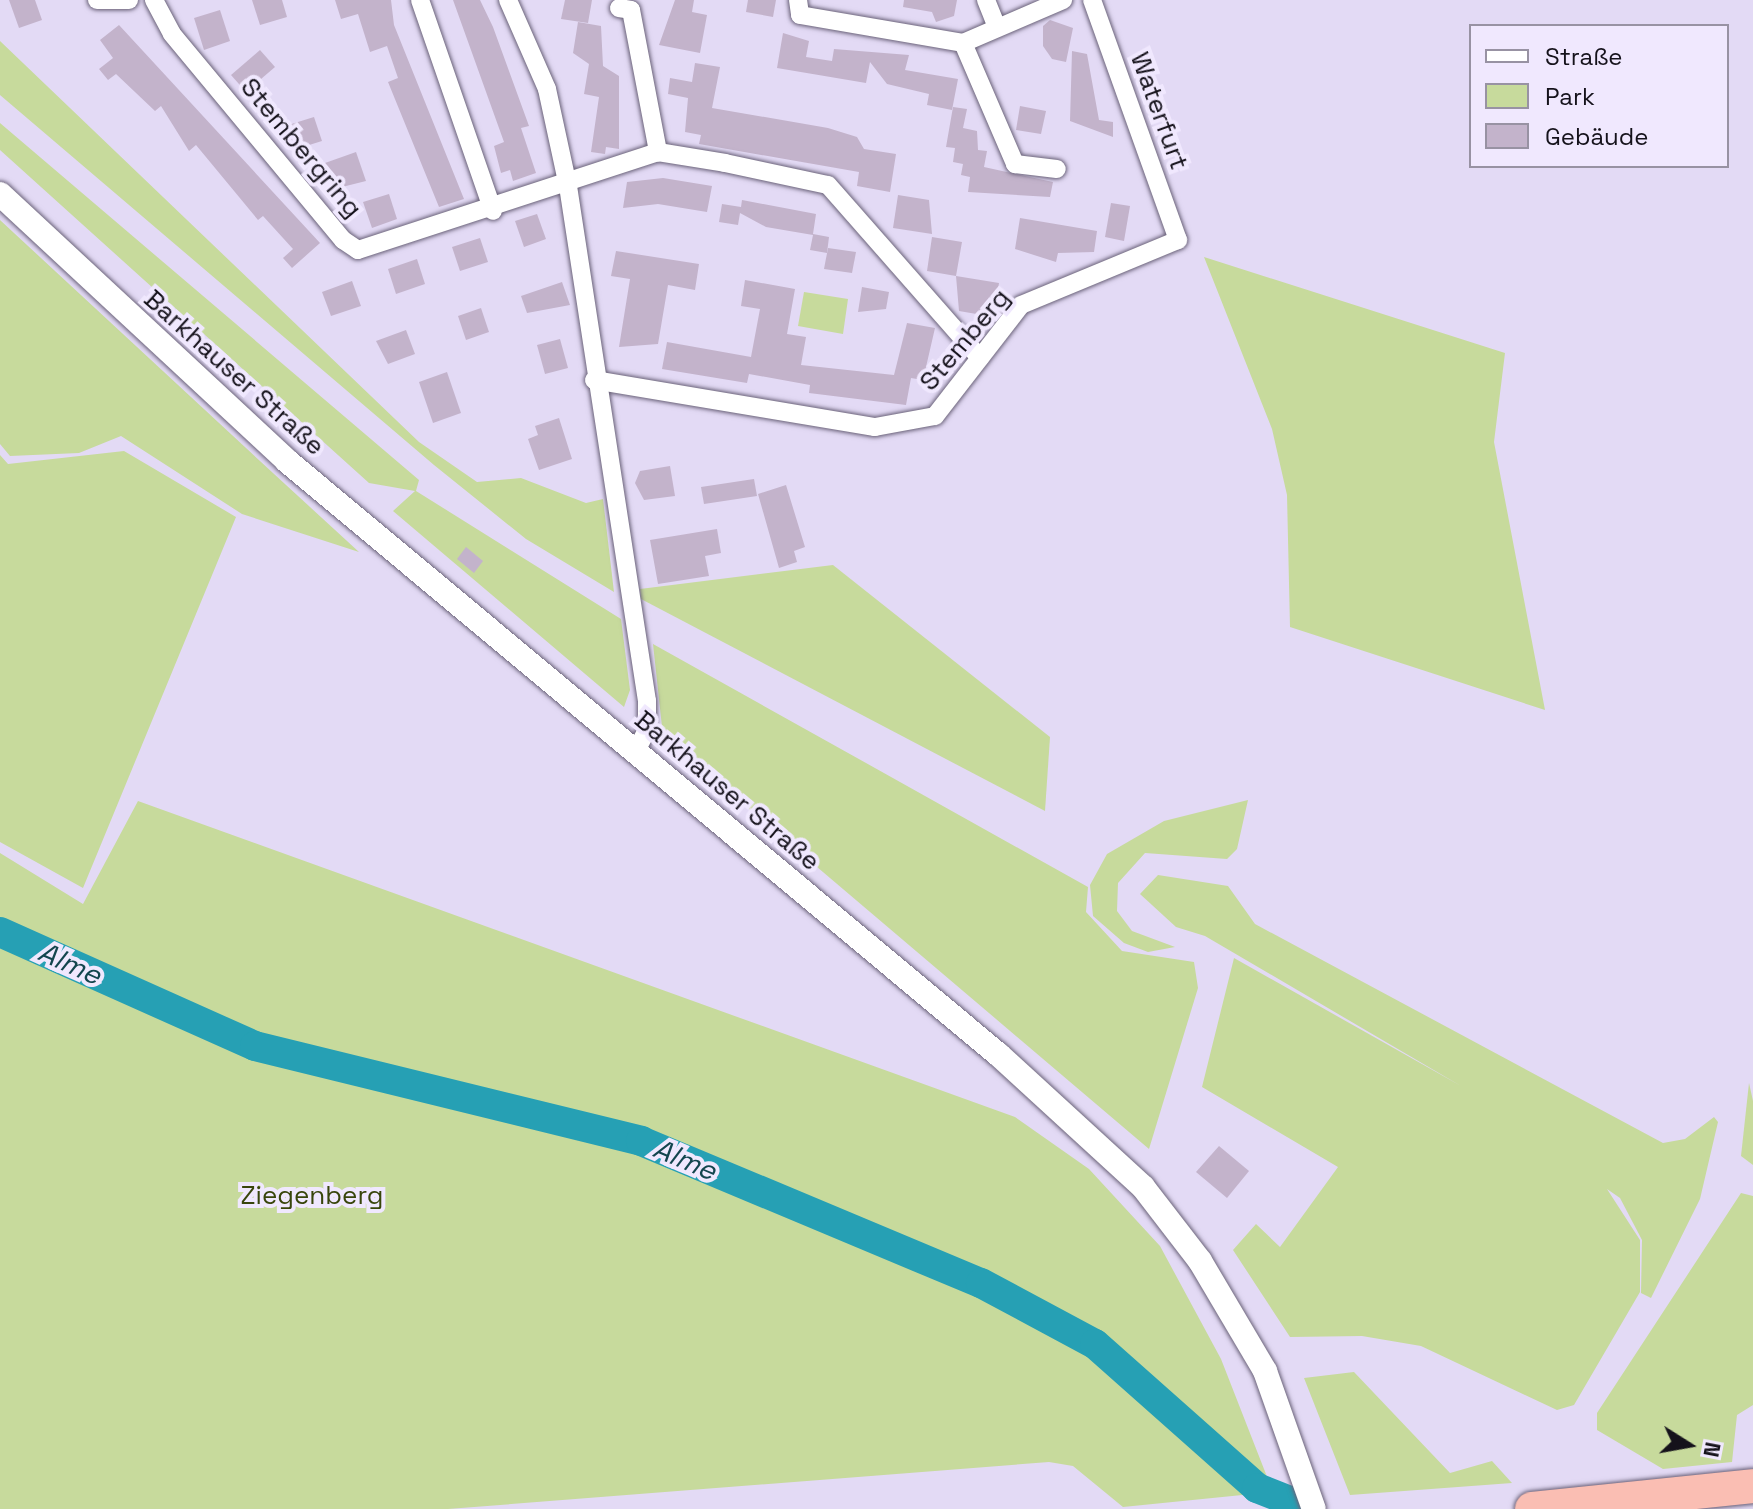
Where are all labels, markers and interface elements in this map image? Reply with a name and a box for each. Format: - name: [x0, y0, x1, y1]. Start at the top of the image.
- legend: [1469, 24, 1729, 168]
- text: Straße: [1545, 41, 1622, 72]
- street label: Waterfurt: [1123, 48, 1195, 174]
- street label: Stembergring: [234, 72, 368, 224]
- text: Park: [1545, 81, 1595, 112]
- text: Gebäude: [1545, 121, 1648, 152]
- street label: Stemberg: [913, 283, 1017, 397]
- street label: Barkhauser Straße: [137, 284, 331, 462]
- street label: Barkhauser Straße: [628, 705, 826, 877]
- water label: Alme: [33, 934, 107, 992]
- water label: Alme: [648, 1131, 722, 1187]
- park label: Ziegenberg: [241, 1180, 383, 1212]
- north arrow: [1649, 1405, 1729, 1485]
- text: N: [1697, 1440, 1728, 1459]

